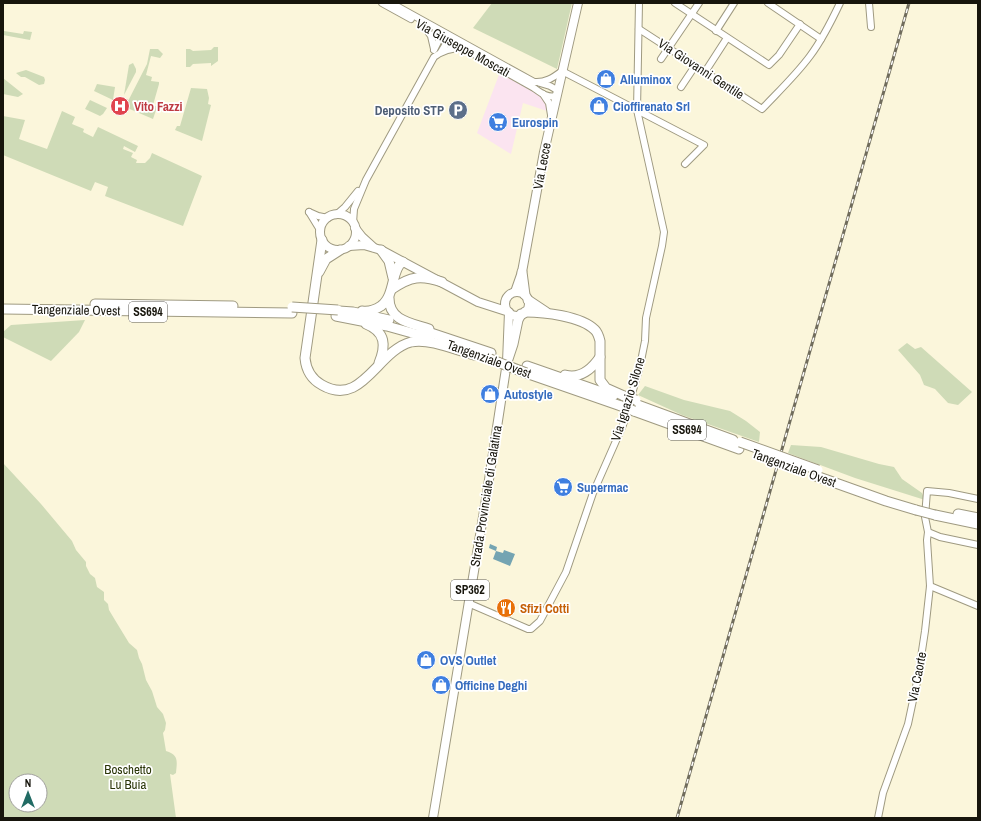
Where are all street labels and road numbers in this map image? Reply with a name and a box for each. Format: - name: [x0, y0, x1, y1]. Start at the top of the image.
- street label: Via Giuseppe Moscati: [413, 15, 513, 81]
- street label: Via Giovanni Gentile: [655, 35, 747, 103]
- street label: Via Lecce: [529, 141, 555, 191]
- street label: Tangenziale Ovest: [32, 301, 120, 319]
- road number: SS694: [129, 302, 167, 322]
- street label: Tangenziale Ovest: [445, 336, 534, 382]
- street label: Via Ignazio Silone: [607, 355, 649, 443]
- road number: SS694: [668, 420, 706, 440]
- street label: Strada Provinciale di Galatina: [466, 424, 506, 568]
- street label: Tangenziale Ovest: [750, 445, 839, 491]
- road number: SP362: [451, 580, 489, 600]
- street label: Via Caorte: [904, 650, 930, 704]

